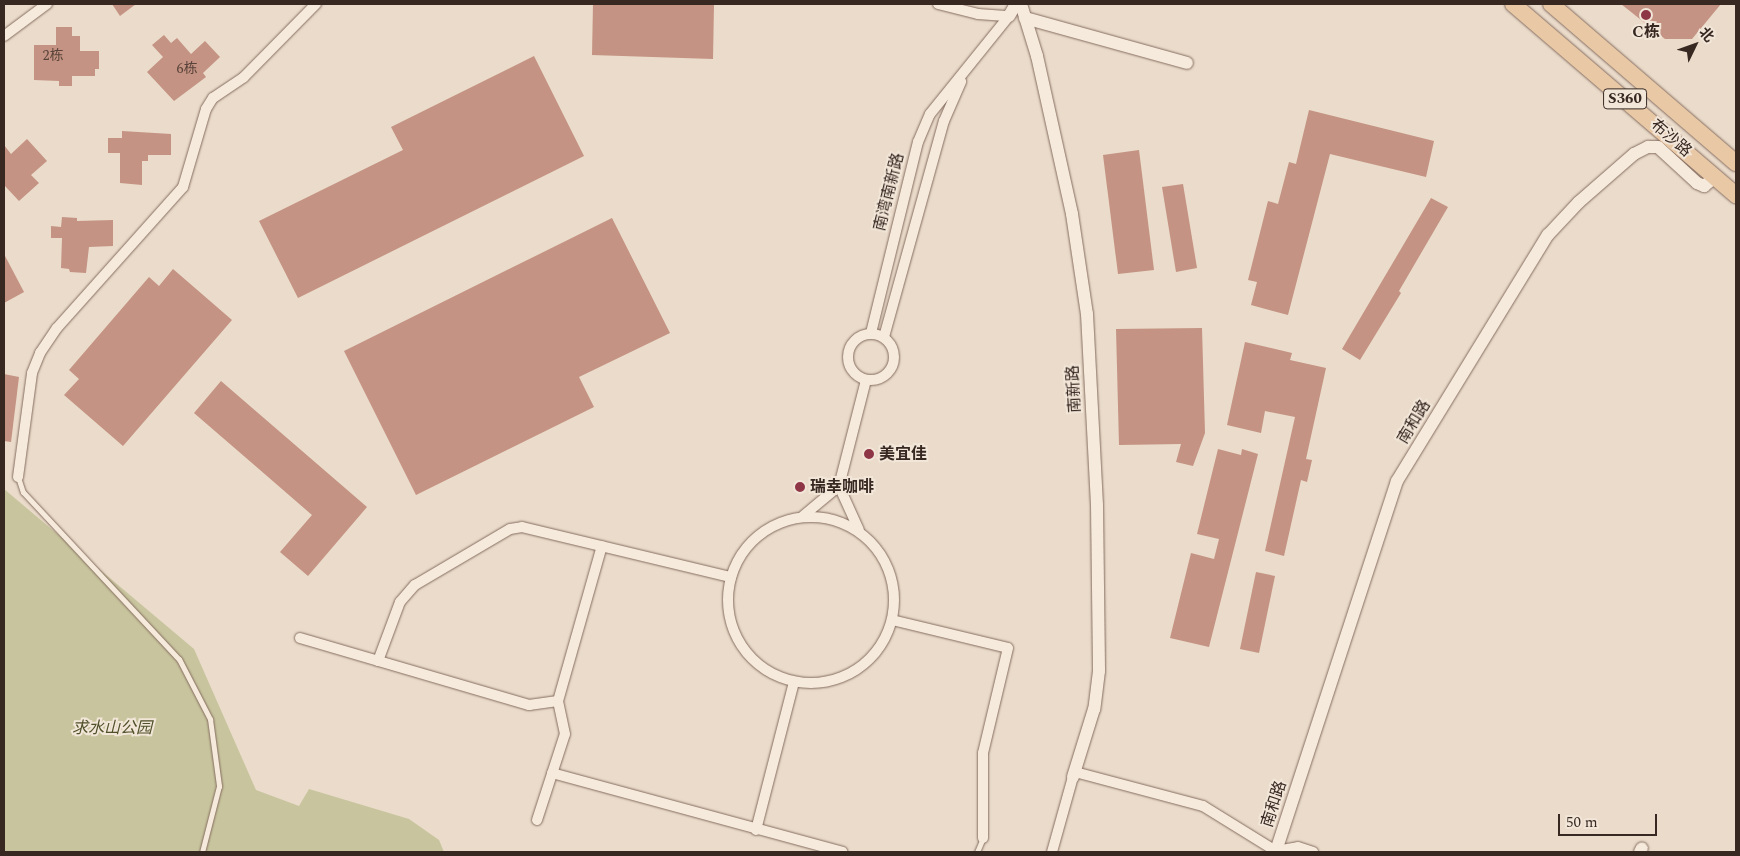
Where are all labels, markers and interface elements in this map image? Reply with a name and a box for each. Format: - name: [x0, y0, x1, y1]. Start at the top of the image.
- marker: C栋: [1640, 9, 1652, 21]
- north arrow: [1670, 20, 1720, 70]
- place label: C栋: [1632, 22, 1660, 42]
- text: 北: [1694, 22, 1719, 47]
- house number: 2栋: [43, 48, 63, 64]
- house number: 6栋: [177, 61, 197, 77]
- road number: S360: [1602, 86, 1648, 112]
- street label: 布沙路: [1647, 115, 1695, 161]
- street label: 南湾南新路: [870, 151, 908, 233]
- street label: 南新路: [1063, 365, 1085, 413]
- street label: 南和路: [1393, 396, 1435, 448]
- place label: 美宜佳: [879, 444, 927, 464]
- marker: 美宜佳: [863, 448, 875, 460]
- place label: 瑞幸咖啡: [810, 477, 874, 497]
- marker: 瑞幸咖啡: [794, 481, 806, 493]
- park label: 求水山公园: [72, 718, 152, 738]
- street label: 南和路: [1257, 778, 1291, 830]
- scale bar: [1560, 804, 1659, 836]
- text: 50 m: [1566, 811, 1598, 834]

